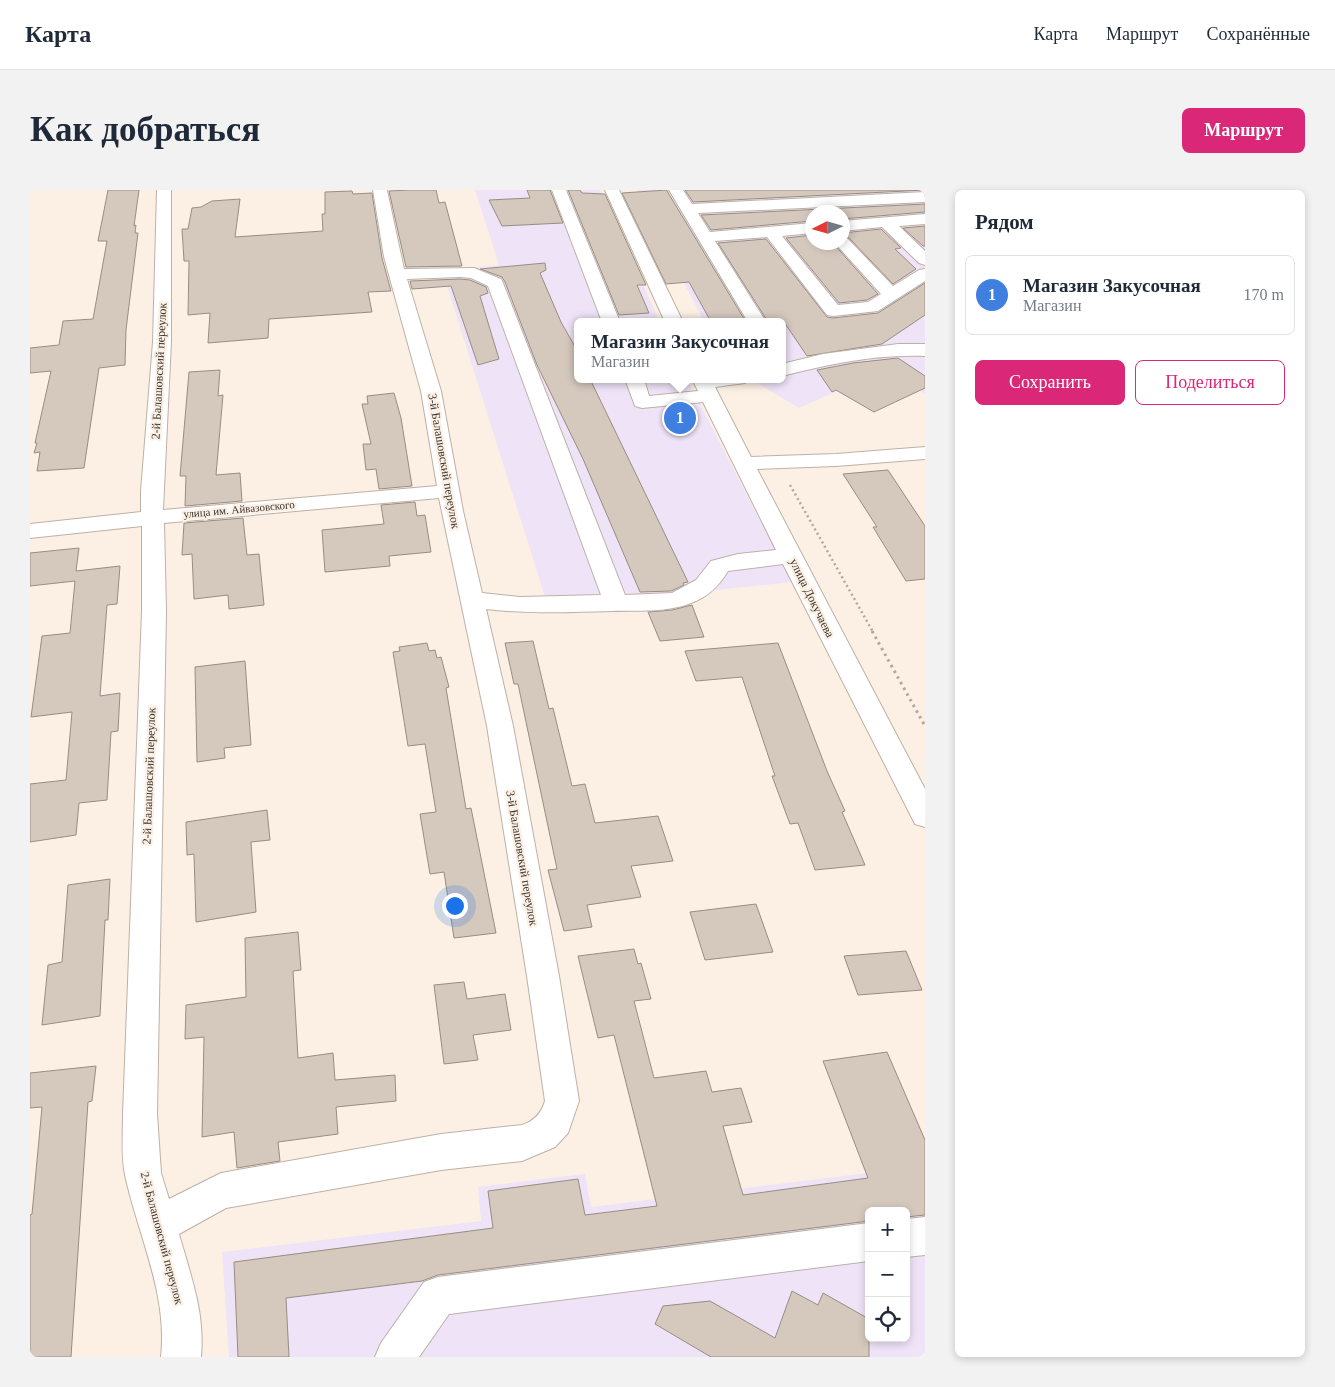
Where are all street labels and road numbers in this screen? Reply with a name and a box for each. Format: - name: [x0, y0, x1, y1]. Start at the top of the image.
- street label: 2-й Балашовский переулок: [148, 302, 170, 440]
- street label: 3-й Балашовский переулок: [425, 392, 463, 530]
- street label: улица им. Айвазовского: [183, 498, 296, 520]
- street label: улица Докучаева: [787, 556, 837, 640]
- street label: 2-й Балашовский переулок: [140, 707, 158, 845]
- street label: 3-й Балашовский переулок: [503, 789, 541, 927]
- street label: 2-й Балашовский переулок: [138, 1170, 187, 1306]

